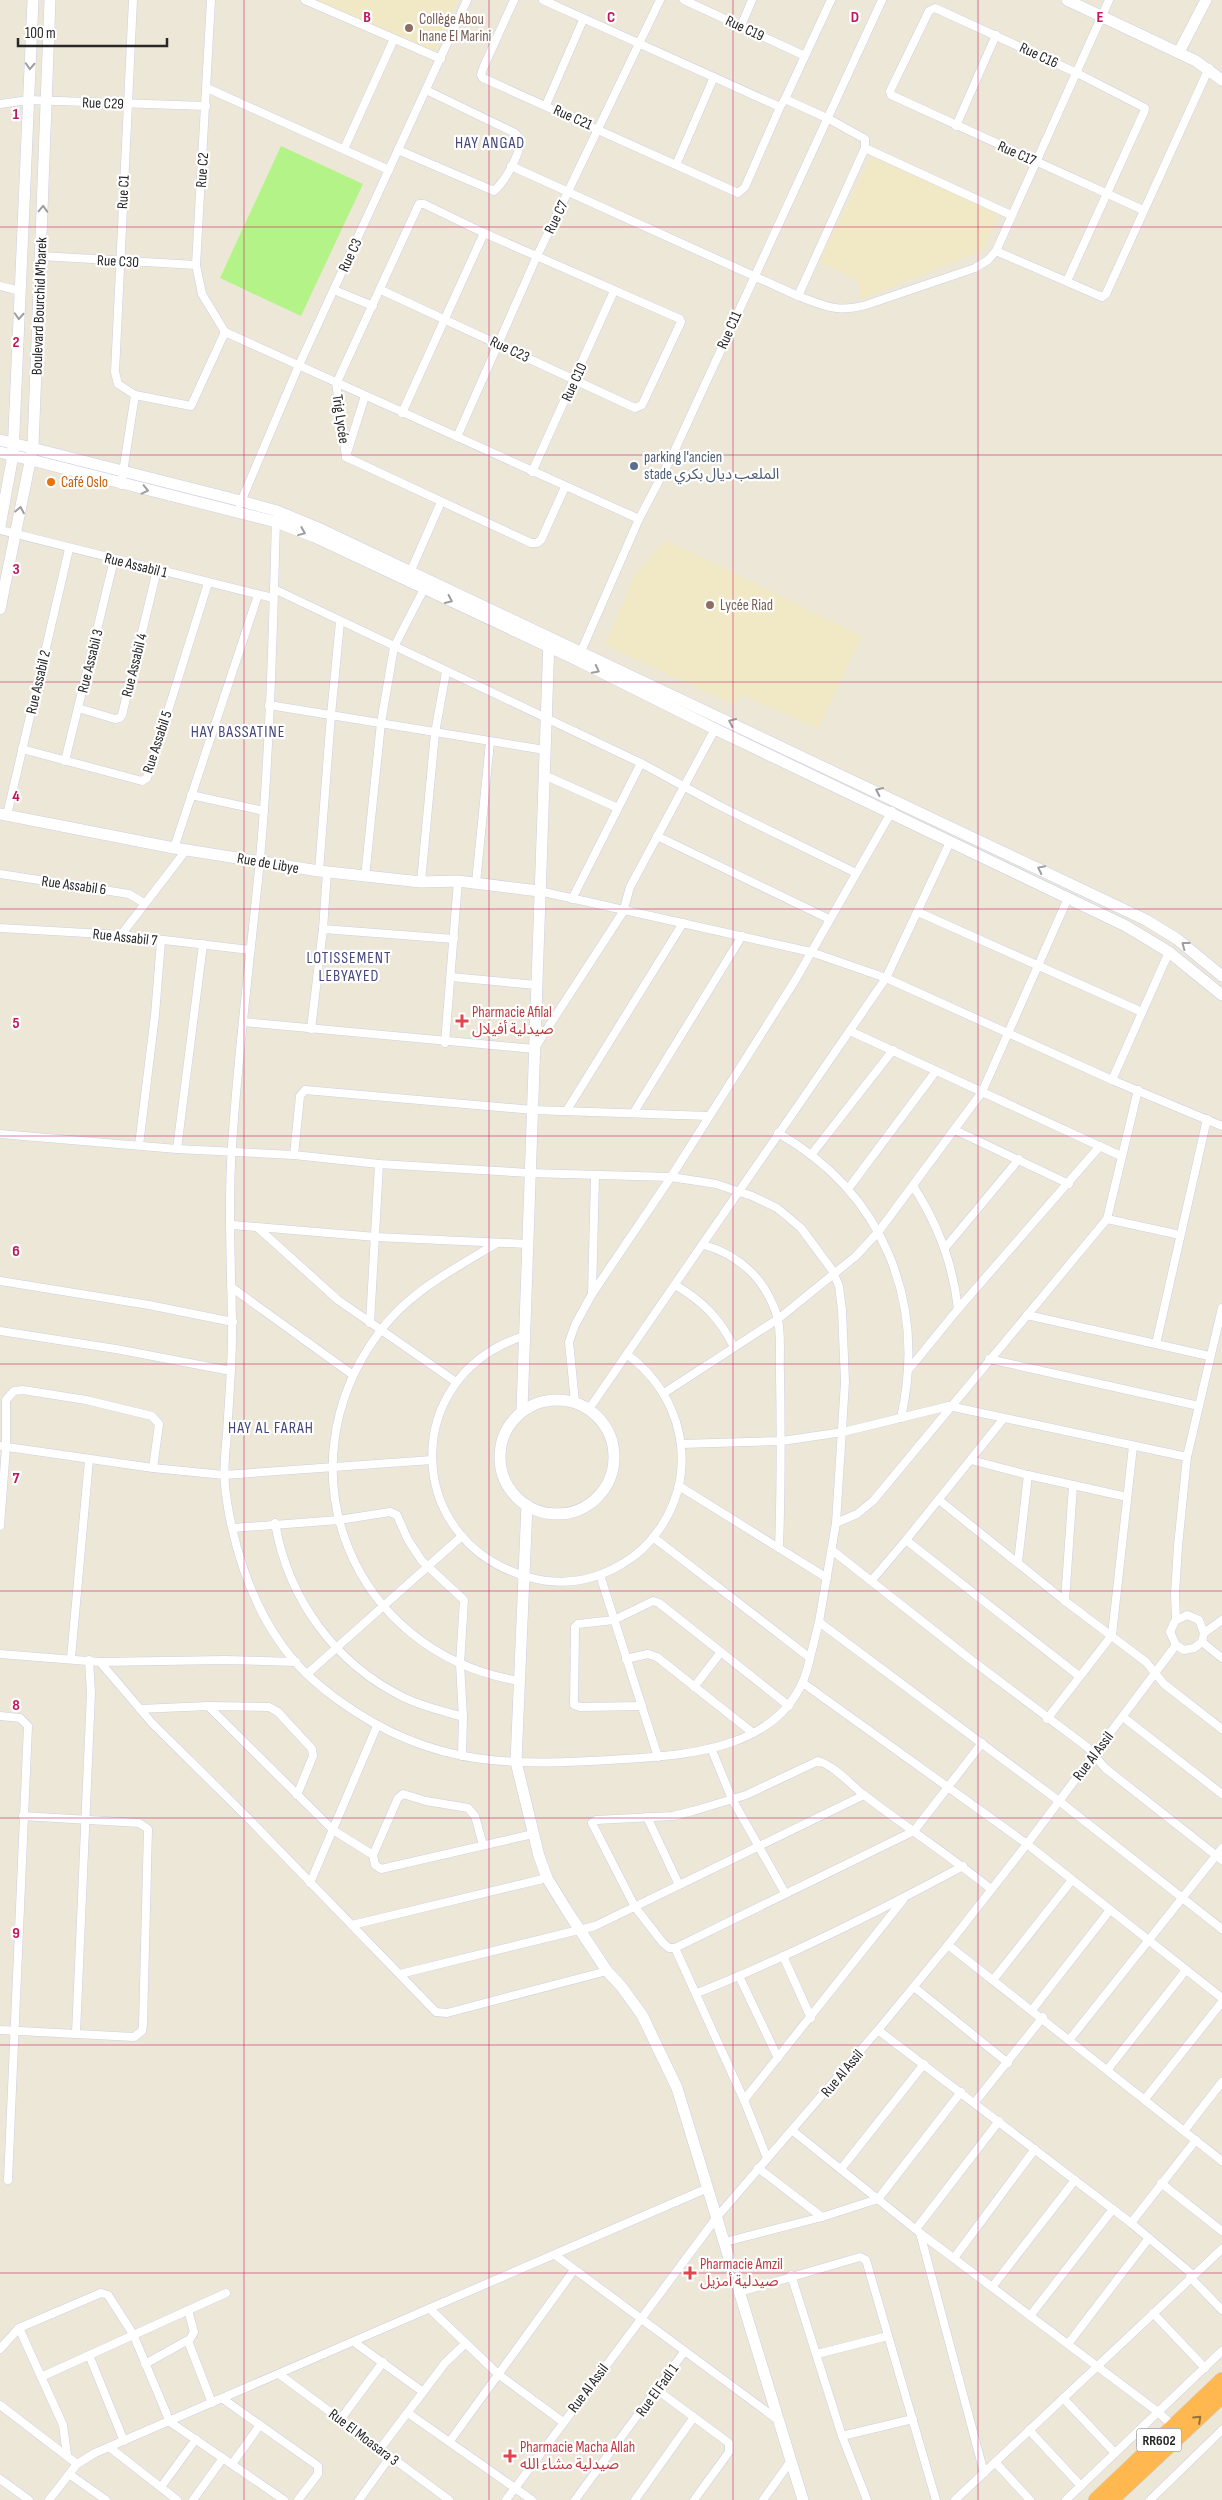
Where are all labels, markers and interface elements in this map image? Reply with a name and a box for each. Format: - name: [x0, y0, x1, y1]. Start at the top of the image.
- text: B: [363, 8, 371, 27]
- text: C: [607, 8, 615, 27]
- text: D: [851, 8, 859, 27]
- text: E: [1097, 8, 1104, 27]
- place label: Collège Abou Inane El Marini: [419, 10, 492, 46]
- street label: Rue C19: [722, 11, 767, 46]
- scale bar: [18, 15, 166, 47]
- marker: Collège Abou Inane El Marini: [403, 22, 415, 34]
- text: 100 m: [25, 24, 56, 43]
- street label: Rue C16: [1016, 38, 1061, 73]
- one-way arrow: [24, 62, 35, 70]
- street label: Rue C29: [82, 93, 124, 114]
- street label: Rue C21: [550, 101, 596, 135]
- text: 1: [13, 105, 20, 124]
- district label: HAY ANGAD: [455, 134, 525, 153]
- street label: Rue C17: [995, 137, 1039, 170]
- street label: Rue C2: [192, 152, 213, 188]
- street label: Rue C1: [113, 174, 134, 210]
- street label: Rue C7: [540, 197, 573, 237]
- one-way arrow: [38, 204, 48, 212]
- street label: Rue C3: [334, 235, 366, 275]
- street label: Boulevard Bourchid M'barek: [28, 236, 51, 375]
- street label: Rue C30: [97, 251, 139, 272]
- street label: Rue C11: [713, 308, 746, 352]
- one-way arrow: [13, 312, 24, 320]
- street label: Rue C23: [487, 332, 533, 367]
- text: 2: [12, 333, 20, 352]
- street label: Rue C10: [557, 360, 592, 405]
- street label: Trig Lycée: [328, 393, 353, 445]
- place label: parking l'ancien stade الملعب ديال بكري: [644, 448, 779, 485]
- marker: parking l'ancien stade الملعب ديال بكري: [628, 460, 640, 472]
- place label: Café Oslo: [61, 473, 108, 492]
- marker: Café Oslo: [45, 476, 57, 488]
- one-way arrow: [140, 484, 149, 495]
- one-way arrow: [15, 505, 25, 514]
- one-way arrow: [297, 525, 306, 536]
- street label: Rue Assabil 1: [103, 549, 170, 583]
- text: 3: [12, 560, 20, 579]
- one-way arrow: [444, 594, 453, 604]
- place label: Lycée Riad: [720, 596, 773, 615]
- marker: Lycée Riad: [704, 599, 716, 611]
- street label: Rue Assabil 3: [73, 627, 108, 695]
- street label: Rue Assabil 4: [117, 631, 152, 699]
- street label: Rue Assabil 2: [22, 648, 55, 716]
- one-way arrow: [591, 664, 600, 674]
- street label: Rue Assabil 5: [138, 708, 176, 776]
- one-way arrow: [728, 718, 737, 728]
- district label: HAY BASSATINE: [191, 723, 285, 742]
- text: 4: [12, 787, 20, 806]
- one-way arrow: [875, 787, 884, 798]
- street label: Rue de Libye: [236, 849, 300, 878]
- one-way arrow: [1037, 865, 1046, 875]
- street label: Rue Assabil 6: [40, 872, 108, 899]
- street label: Rue Assabil 7: [92, 925, 158, 950]
- one-way arrow: [1182, 942, 1191, 950]
- district label: LOTISSEMENT LEBYAYED: [307, 949, 391, 986]
- place label: Pharmacie Afilal صيدلية أفيلال: [472, 1003, 554, 1039]
- text: 5: [12, 1014, 20, 1033]
- marker: Pharmacie Afilal صيدلية أفيلال: [456, 1015, 468, 1027]
- text: 6: [12, 1242, 20, 1261]
- district label: HAY AL FARAH: [228, 1419, 314, 1438]
- text: 7: [13, 1469, 20, 1488]
- text: 8: [12, 1696, 20, 1715]
- street label: Rue Al Assil: [1069, 1728, 1118, 1784]
- text: 9: [12, 1924, 20, 1943]
- street label: Rue Al Assil: [817, 2046, 868, 2101]
- place label: Pharmacie Amzil صيدلية أمزيل: [700, 2255, 783, 2291]
- marker: Pharmacie Amzil صيدلية أمزيل: [684, 2267, 696, 2279]
- street label: Rue El Fadl 1: [632, 2359, 683, 2420]
- street label: Rue Al Assil: [564, 2360, 613, 2416]
- street label: Rue El Moasara 3: [325, 2405, 403, 2470]
- one-way arrow: [1192, 2416, 1201, 2425]
- road number: RR602: [1136, 2428, 1182, 2452]
- place label: Pharmacie Macha Allah صيدلية مشاء الله: [520, 2438, 635, 2474]
- marker: Pharmacie Macha Allah صيدلية مشاء الله: [504, 2450, 516, 2462]

